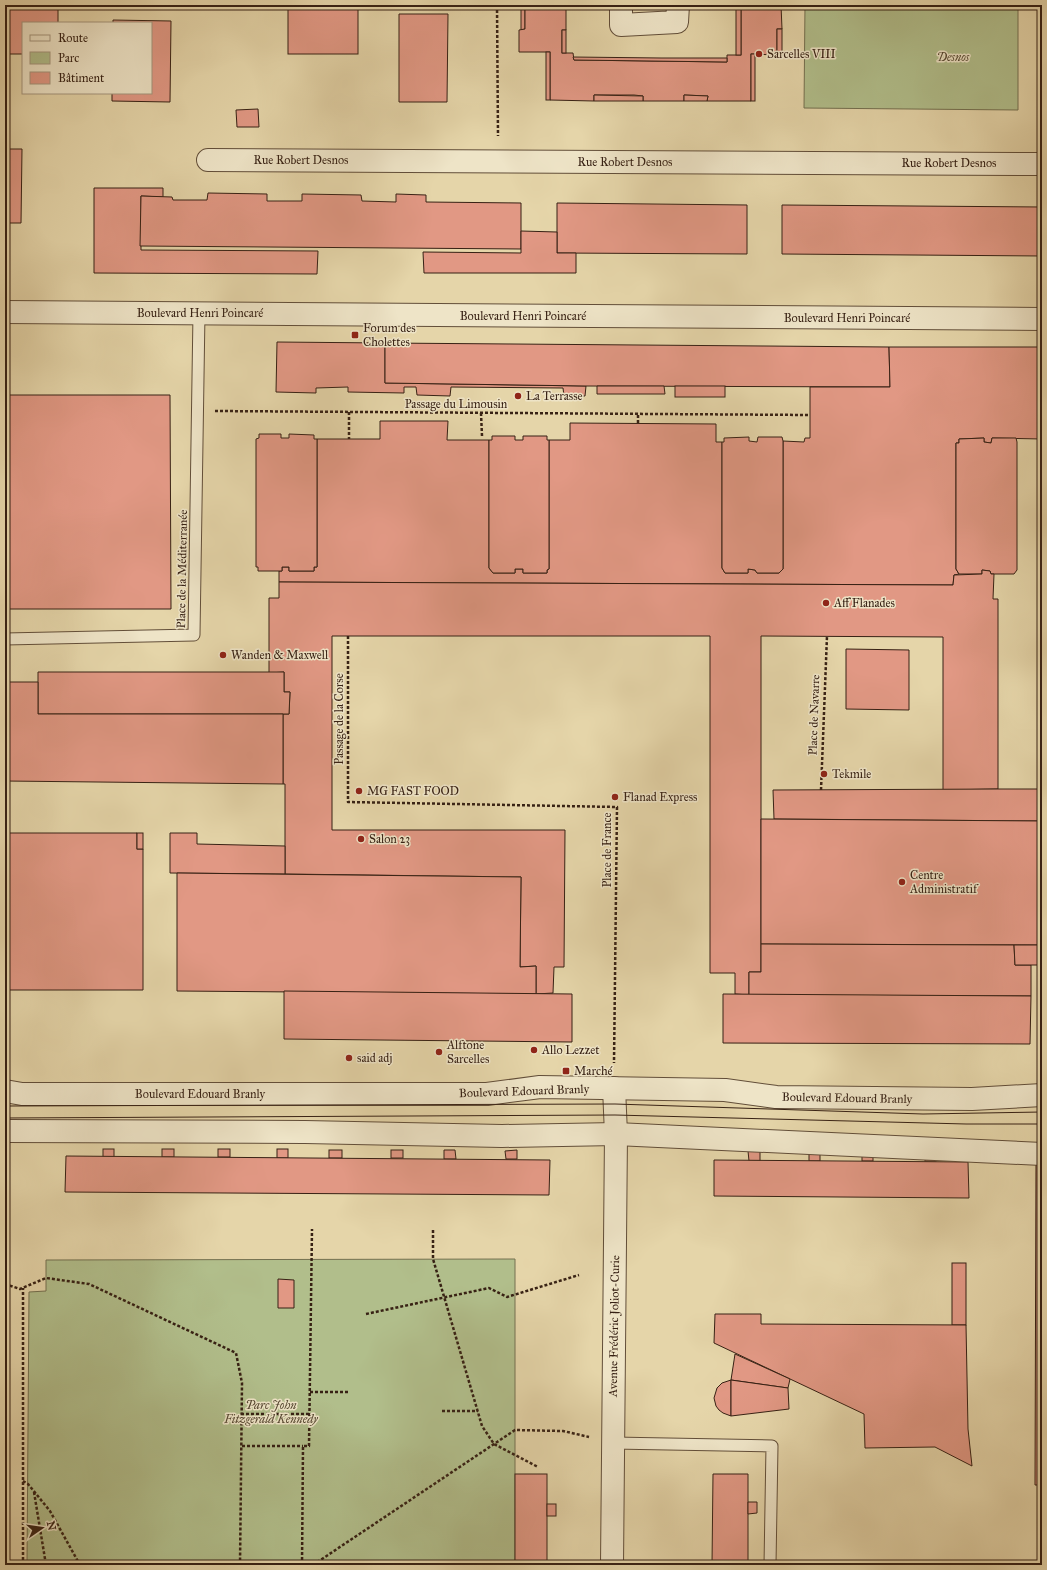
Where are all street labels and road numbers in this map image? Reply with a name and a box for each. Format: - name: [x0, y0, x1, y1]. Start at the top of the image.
- street label: Rue Robert Desnos: [254, 153, 348, 167]
- street label: Rue Robert Desnos: [578, 155, 672, 169]
- street label: Rue Robert Desnos: [902, 156, 996, 170]
- street label: Boulevard Henri Poincaré: [137, 306, 263, 320]
- street label: Boulevard Henri Poincaré: [460, 309, 586, 323]
- street label: Boulevard Henri Poincaré: [784, 311, 910, 325]
- street label: Passage du Limousin: [405, 397, 508, 412]
- street label: Place de la Méditerranée: [174, 510, 190, 628]
- street label: Passage de la Corse: [332, 673, 347, 765]
- street label: Place de Navarre: [806, 674, 822, 756]
- street label: Place de France: [600, 812, 614, 888]
- street label: Boulevard Edouard Branly: [459, 1082, 590, 1100]
- street label: Boulevard Edouard Branly: [135, 1087, 266, 1101]
- street label: Boulevard Edouard Branly: [782, 1090, 913, 1106]
- street label: Avenue Frédéric Joliot-Curie: [606, 1255, 623, 1398]

